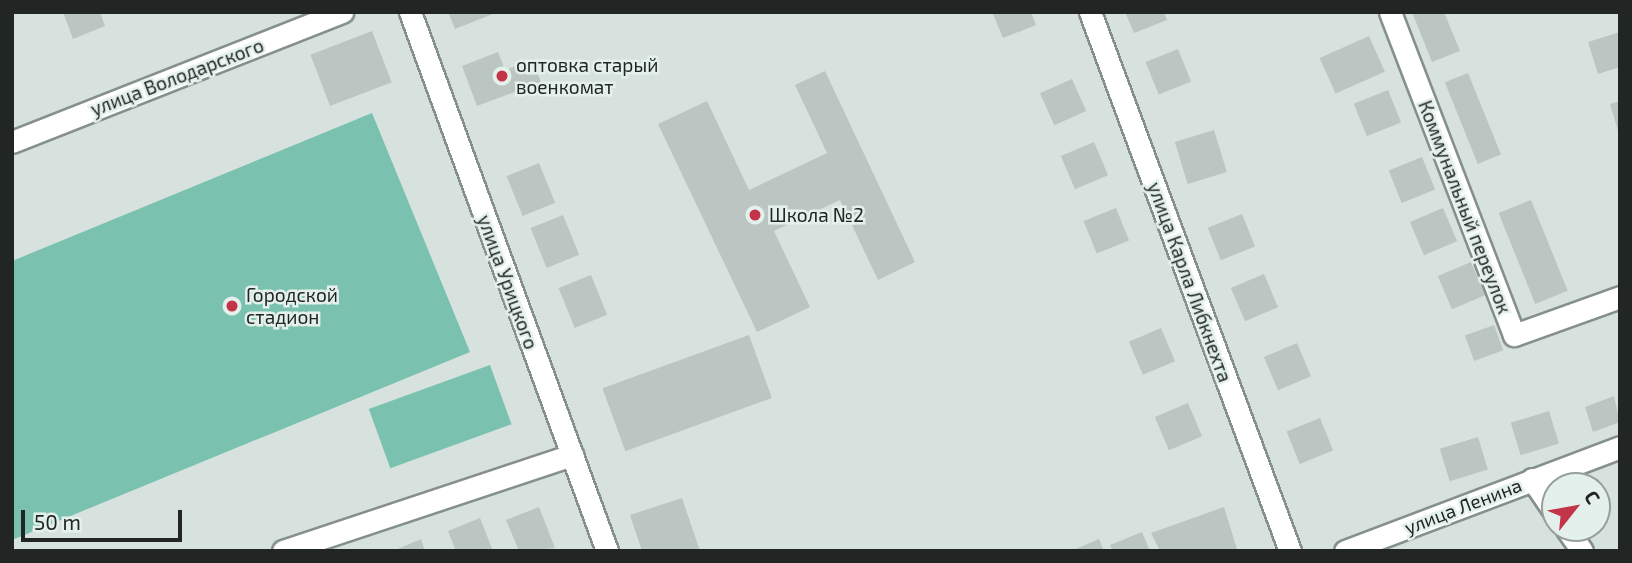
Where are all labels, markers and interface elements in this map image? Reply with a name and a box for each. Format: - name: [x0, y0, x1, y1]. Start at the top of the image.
- street label: улица Володарского: [87, 33, 267, 121]
- place label: оптовка старый военкомат: [516, 54, 658, 98]
- marker: оптовка старый военкомат: [494, 68, 510, 84]
- street label: Коммунальный переулок: [1414, 97, 1516, 317]
- street label: улица Карла Либкнехта: [1143, 179, 1237, 385]
- place label: Школа №2: [769, 204, 864, 226]
- marker: Школа №2: [747, 207, 763, 223]
- street label: улица Урицкого: [473, 212, 543, 352]
- place label: Городской стадион: [246, 284, 338, 328]
- marker: Городской стадион: [224, 298, 240, 314]
- north arrow: [1541, 472, 1611, 542]
- street label: улица Ленина: [1401, 473, 1525, 539]
- text: С: [1580, 486, 1605, 508]
- scale bar: [24, 496, 186, 540]
- text: 50 m: [34, 509, 81, 534]

